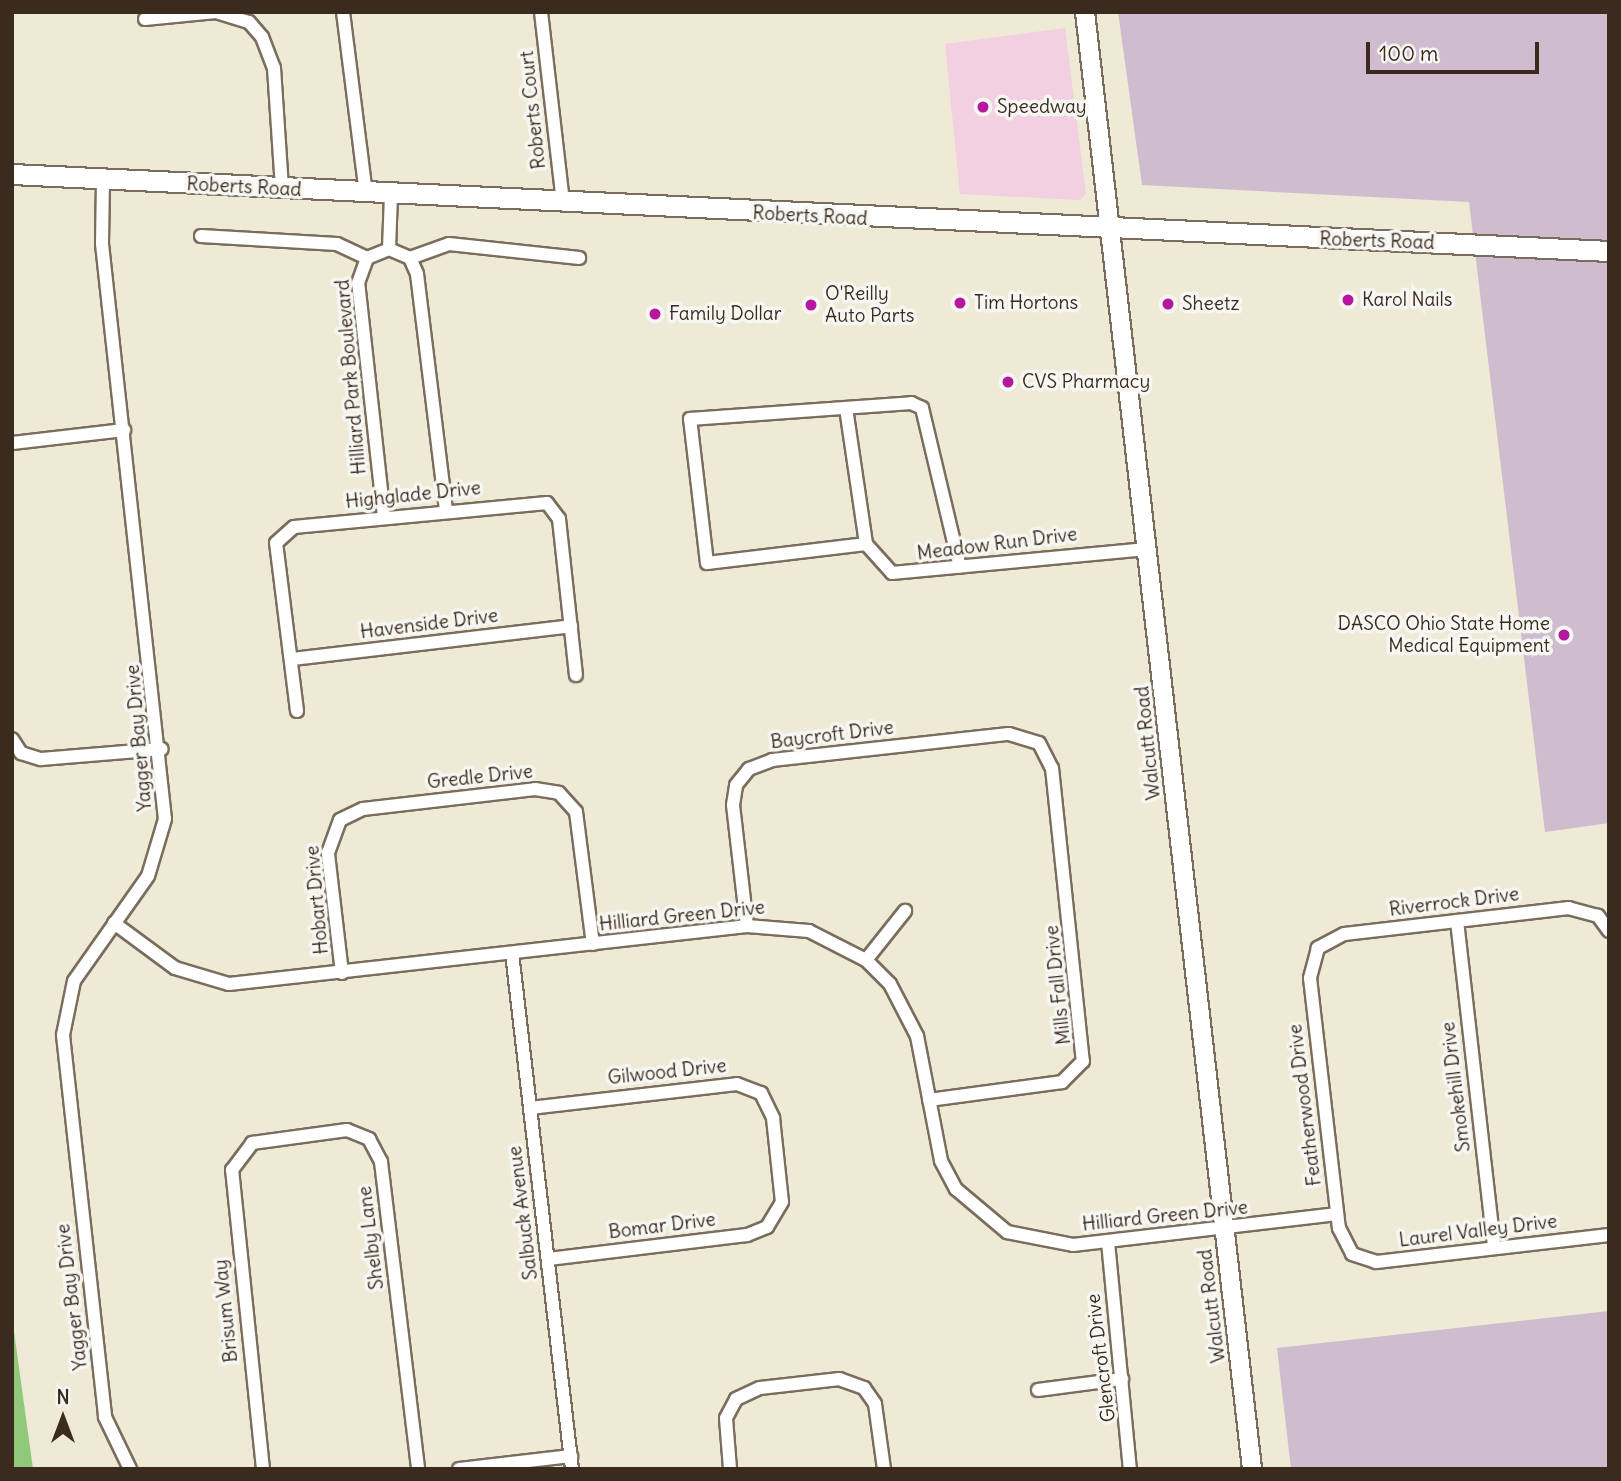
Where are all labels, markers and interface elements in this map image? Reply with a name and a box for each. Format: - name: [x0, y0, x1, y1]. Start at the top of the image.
- scale bar: [1369, 28, 1542, 72]
- text: 100 m: [1379, 40, 1438, 67]
- street label: Roberts Court: [515, 50, 551, 170]
- place label: Speedway: [997, 96, 1087, 118]
- marker: Speedway: [975, 99, 991, 115]
- street label: Roberts Road: [186, 173, 302, 201]
- street label: Roberts Road: [752, 202, 868, 230]
- street label: Roberts Road: [1319, 228, 1435, 254]
- street label: Hilliard Park Boulevard: [331, 278, 371, 476]
- place label: O'Reilly Auto Parts: [825, 283, 915, 327]
- place label: Karol Nails: [1362, 289, 1452, 311]
- place label: Tim Hortons: [974, 292, 1078, 314]
- marker: Karol Nails: [1340, 292, 1356, 308]
- place label: Sheetz: [1182, 293, 1239, 315]
- marker: Tim Hortons: [952, 295, 968, 311]
- marker: Sheetz: [1160, 296, 1176, 312]
- marker: O'Reilly Auto Parts: [803, 297, 819, 313]
- place label: Family Dollar: [669, 303, 781, 325]
- marker: Family Dollar: [647, 306, 663, 322]
- place label: CVS Pharmacy: [1022, 371, 1150, 393]
- marker: CVS Pharmacy: [1000, 374, 1016, 390]
- street label: Highglade Drive: [344, 477, 482, 513]
- street label: Meadow Run Drive: [916, 523, 1078, 565]
- street label: Havenside Drive: [359, 604, 499, 644]
- place label: DASCO Ohio State Home Medical Equipment: [1338, 613, 1550, 657]
- marker: DASCO Ohio State Home Medical Equipment: [1556, 627, 1572, 643]
- street label: Yagger Bay Drive: [121, 664, 157, 812]
- street label: Walcutt Road: [1131, 685, 1165, 801]
- street label: Baycroft Drive: [769, 716, 895, 754]
- street label: Gredle Drive: [426, 760, 534, 794]
- street label: Hobart Drive: [301, 845, 333, 955]
- street label: Riverrock Drive: [1388, 883, 1520, 921]
- street label: Hilliard Green Drive: [598, 896, 766, 936]
- street label: Mills Fall Drive: [1040, 924, 1076, 1046]
- street label: Smokehill Drive: [1437, 1021, 1475, 1153]
- street label: Featherwood Drive: [1284, 1023, 1326, 1187]
- street label: Gilwood Drive: [607, 1054, 727, 1090]
- street label: Salbuck Avenue: [503, 1145, 543, 1281]
- street label: Shelby Lane: [353, 1185, 389, 1291]
- street label: Hilliard Green Drive: [1081, 1196, 1249, 1236]
- street label: Bomar Drive: [607, 1208, 717, 1244]
- street label: Laurel Valley Drive: [1398, 1210, 1558, 1252]
- street label: Yagger Bay Drive: [52, 1223, 92, 1371]
- street label: Walcutt Road: [1194, 1248, 1230, 1364]
- street label: Brisum Way: [209, 1258, 243, 1364]
- street label: Glencroft Drive: [1082, 1293, 1120, 1423]
- north arrow: [28, 1383, 98, 1453]
- text: N: [56, 1385, 70, 1409]

